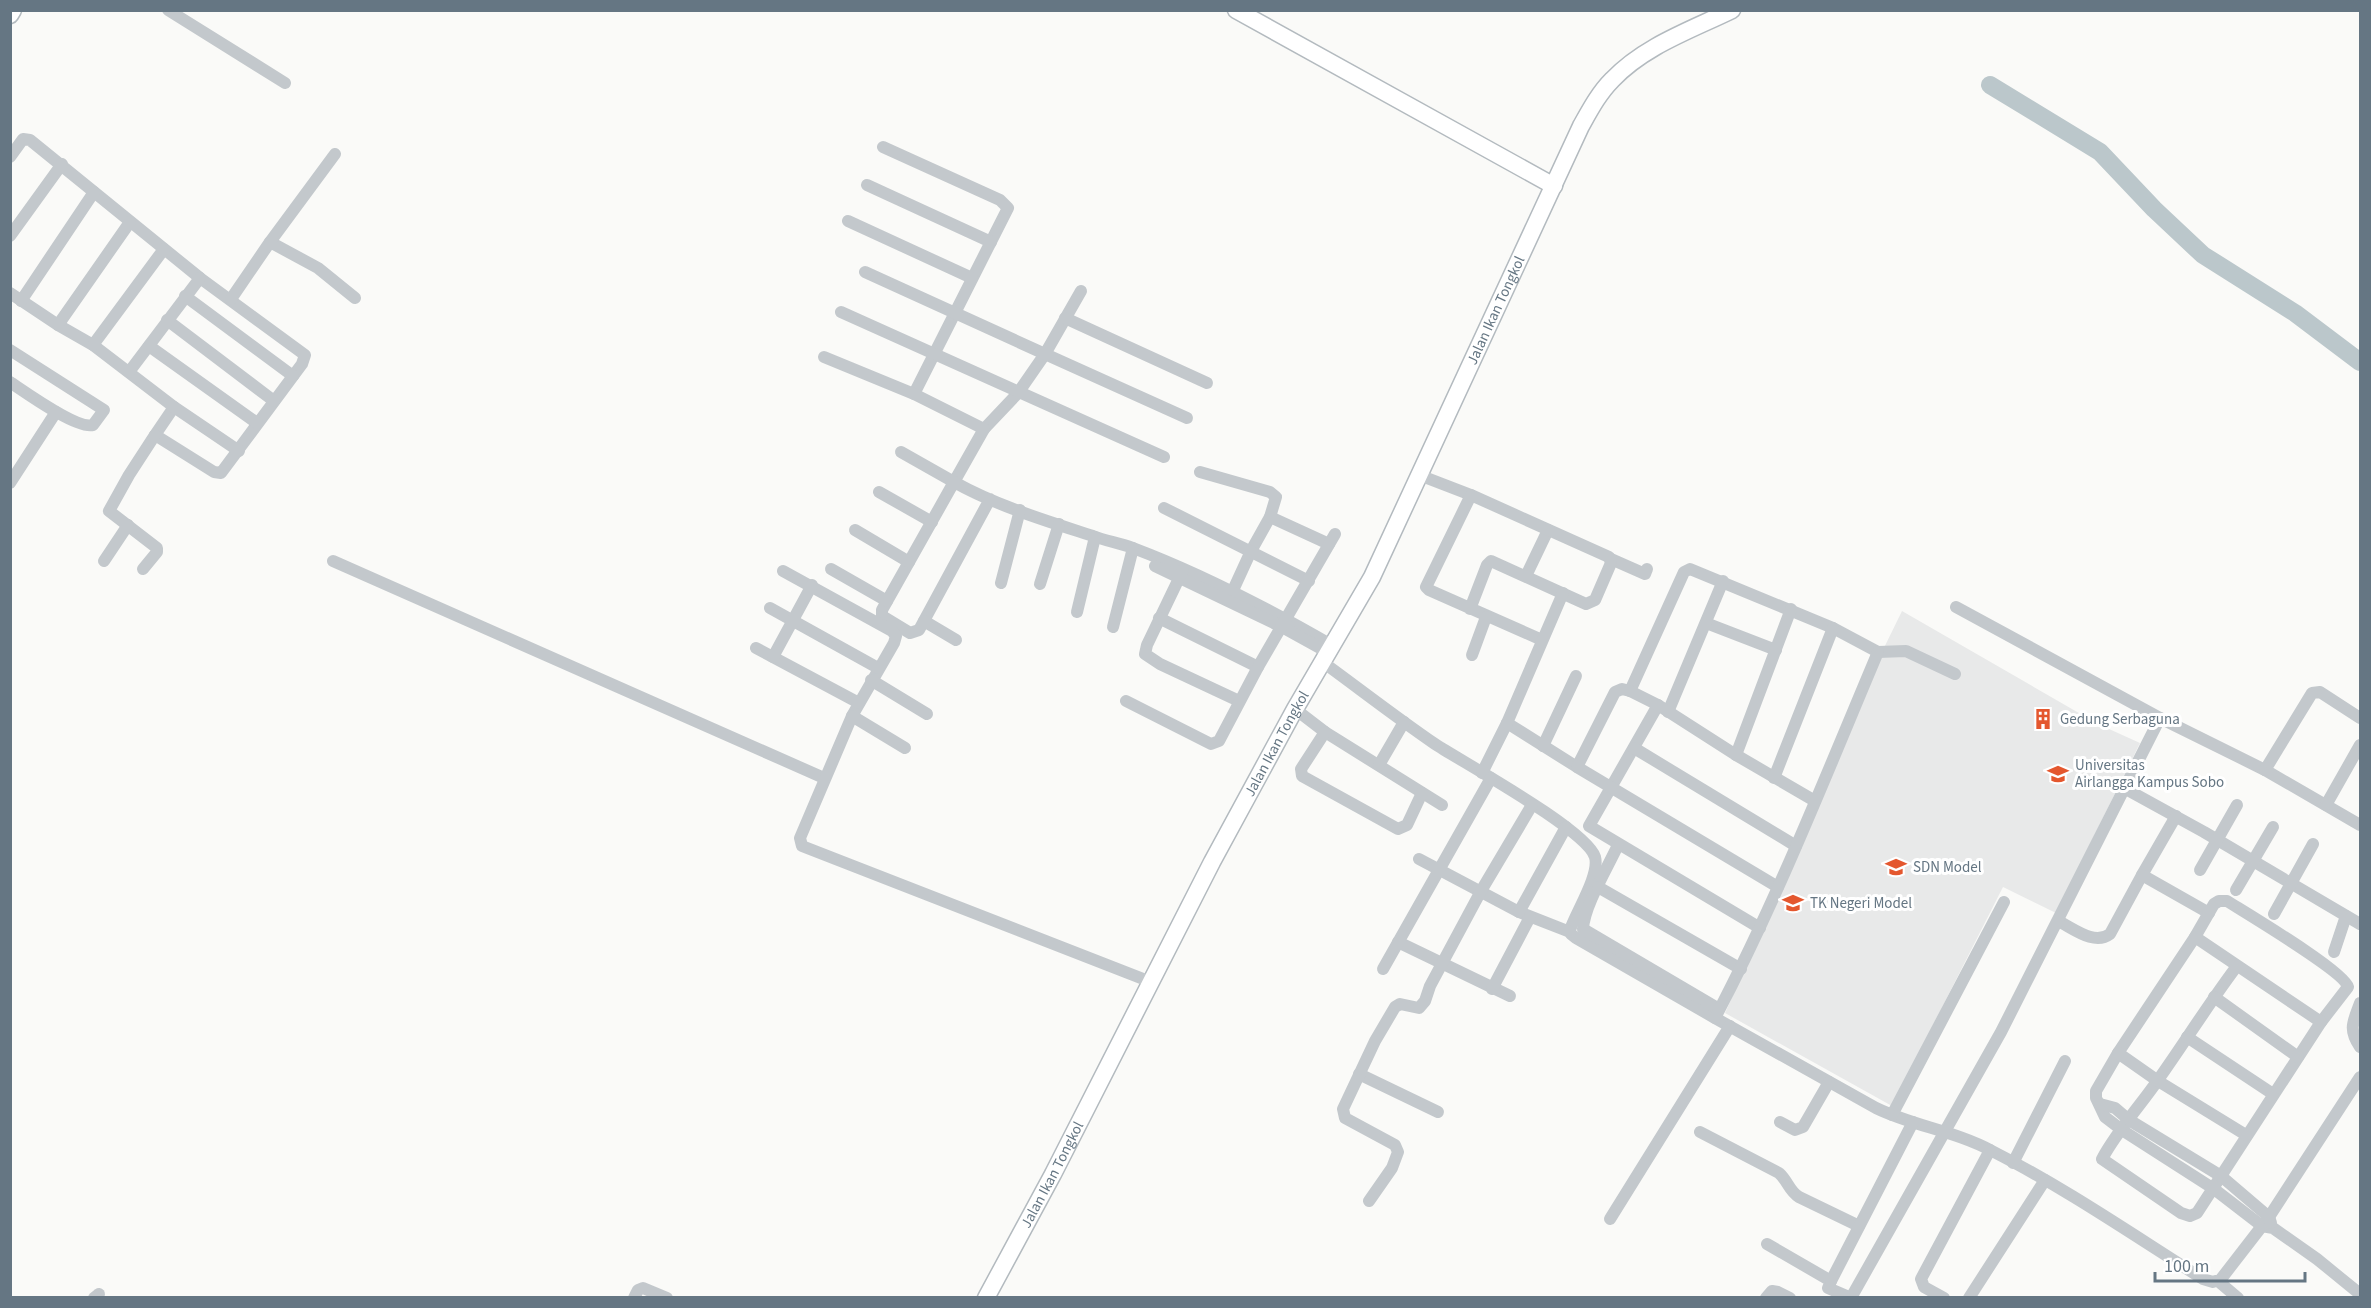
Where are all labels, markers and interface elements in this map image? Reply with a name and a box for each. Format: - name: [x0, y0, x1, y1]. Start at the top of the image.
- street label: Jalan Ikan Tongkol: [1461, 252, 1530, 368]
- street label: Jalan Ikan Tongkol: [1239, 687, 1314, 800]
- building icon: Gedung Serbaguna: [2031, 707, 2055, 731]
- place label: Gedung Serbaguna: [2060, 709, 2180, 730]
- place label: Universitas Airlangga Kampus Sobo: [2075, 755, 2224, 793]
- school or university icon: Universitas Airlangga Kampus Sobo: [2046, 762, 2070, 786]
- school or university icon: SDN Model: [1884, 855, 1908, 879]
- place label: SDN Model: [1913, 857, 1982, 878]
- school or university icon: TK Negeri Model: [1781, 891, 1805, 915]
- place label: TK Negeri Model: [1810, 893, 1912, 914]
- street label: Jalan Ikan Tongkol: [1015, 1118, 1089, 1232]
- scale bar: [2155, 1245, 2305, 1283]
- text: 100 m: [2164, 1254, 2209, 1279]

